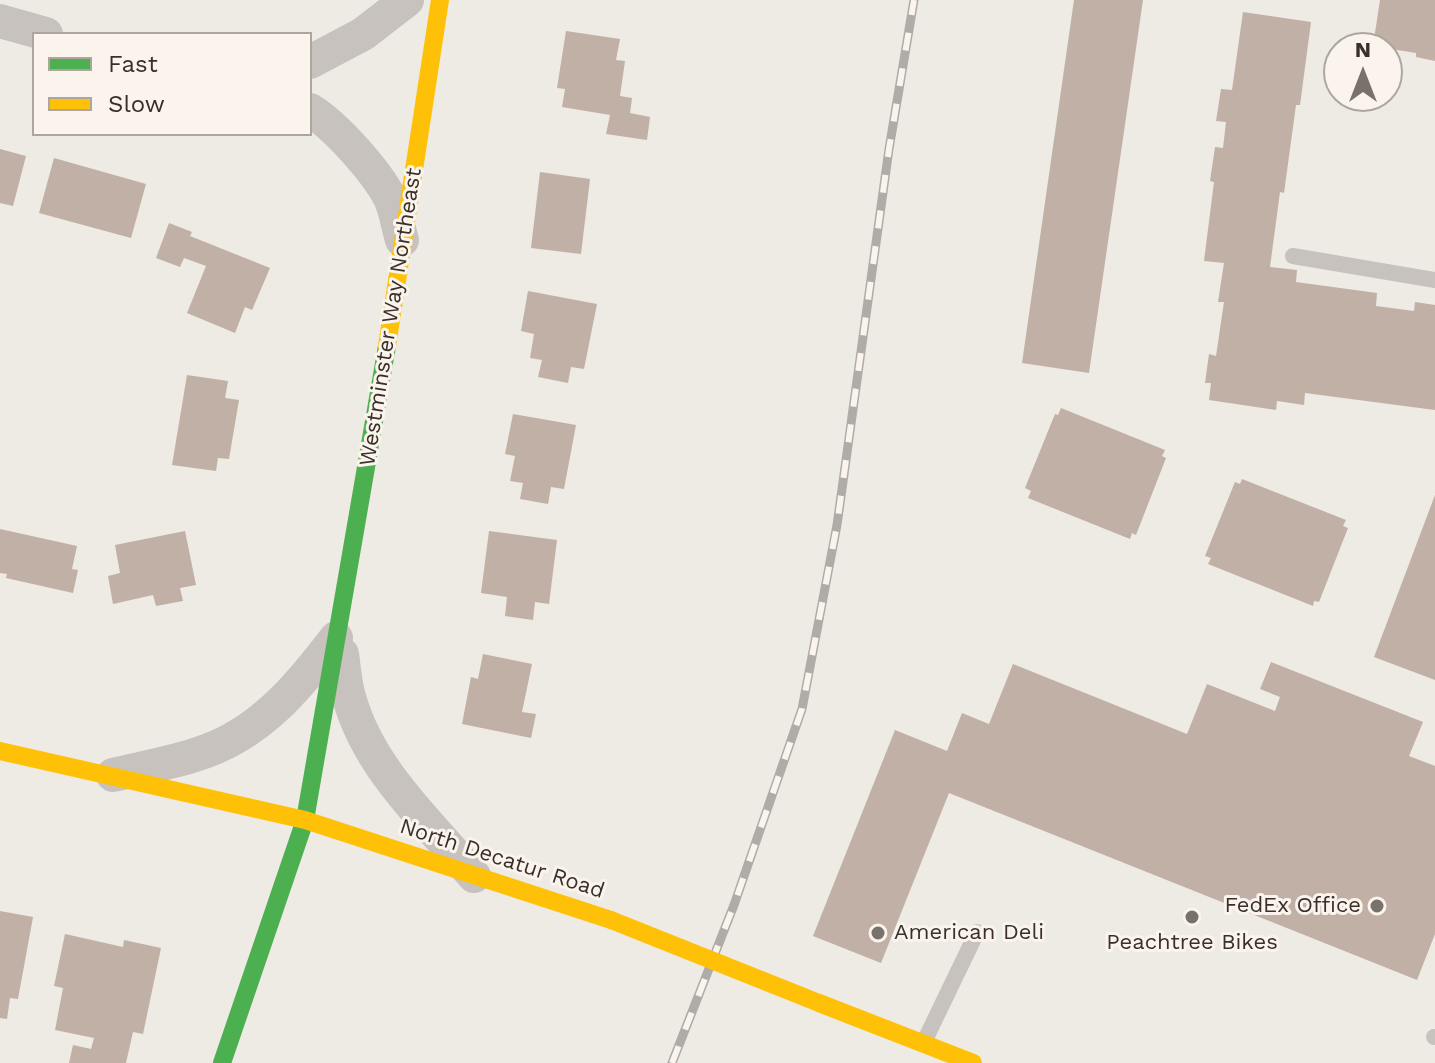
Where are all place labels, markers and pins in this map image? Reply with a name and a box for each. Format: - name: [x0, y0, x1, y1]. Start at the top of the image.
- place label: FedEx Office: [1225, 893, 1361, 919]
- marker: FedEx Office: [1368, 897, 1386, 915]
- marker: Peachtree Bikes: [1183, 908, 1201, 926]
- place label: American Deli: [894, 920, 1044, 946]
- marker: American Deli: [869, 924, 887, 942]
- place label: Peachtree Bikes: [1106, 930, 1278, 956]

